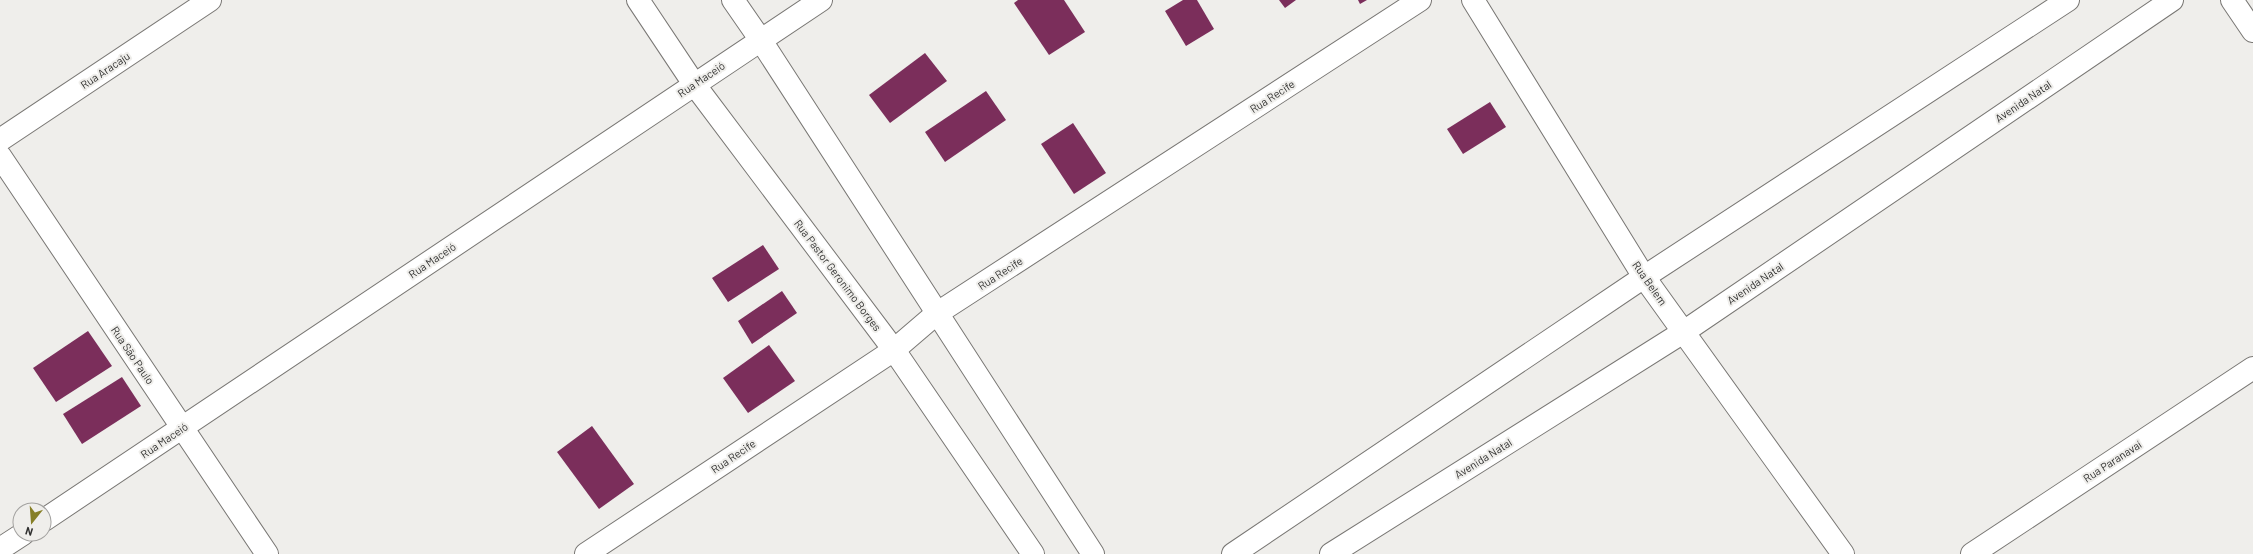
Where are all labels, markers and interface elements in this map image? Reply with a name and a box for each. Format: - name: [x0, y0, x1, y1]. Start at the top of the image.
- street label: Rua Aracaju: [78, 49, 132, 91]
- street label: Rua Maceió: [675, 58, 727, 100]
- street label: Rua Recife: [1247, 77, 1297, 115]
- street label: Avenida Natal: [1992, 77, 2054, 125]
- street label: Rua Pastor Geronimo Borges: [792, 217, 884, 333]
- street label: Rua Maceió: [406, 239, 458, 281]
- street label: Rua Recife: [975, 254, 1025, 292]
- street label: Rua Belem: [1630, 259, 1670, 307]
- street label: Avenida Natal: [1724, 259, 1786, 307]
- street label: Rua São Paulo: [109, 324, 157, 386]
- street label: Rua Maceió: [138, 419, 190, 461]
- street label: Avenida Natal: [1452, 435, 1514, 481]
- street label: Rua Recife: [708, 436, 758, 476]
- street label: Rua Paranavaí: [2080, 437, 2144, 485]
- north arrow: [12, 502, 52, 542]
- text: N: [24, 525, 34, 539]

